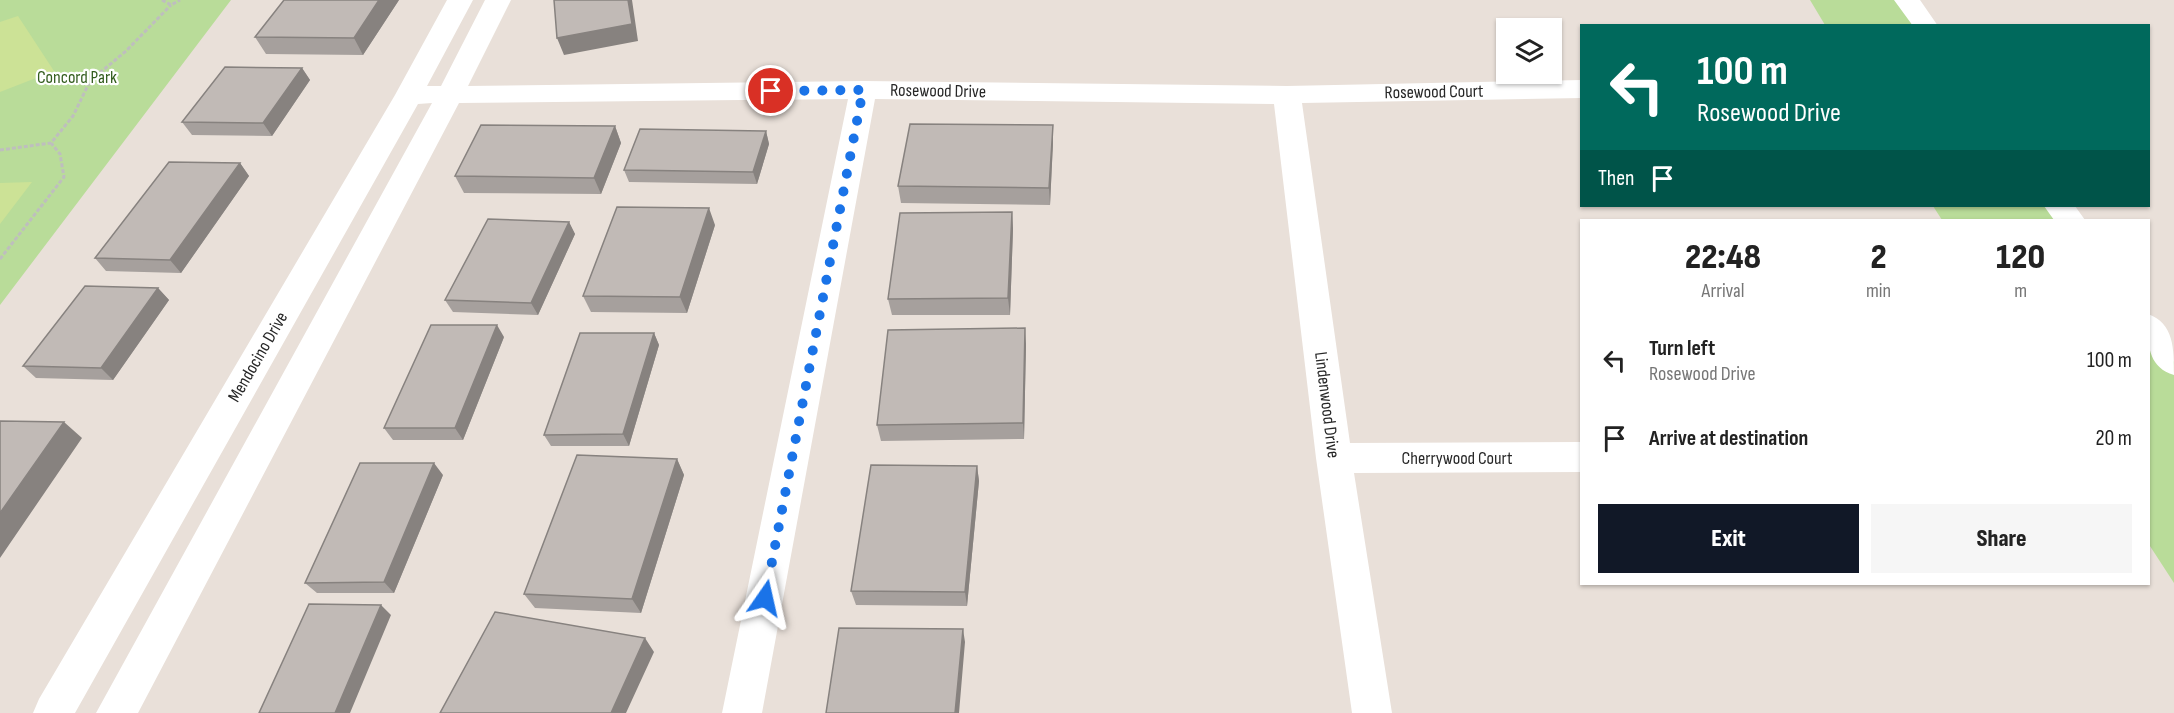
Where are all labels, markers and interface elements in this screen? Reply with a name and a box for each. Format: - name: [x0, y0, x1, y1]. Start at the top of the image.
- map controls: [1496, 18, 1562, 84]
- button: layers: [1496, 18, 1562, 84]
- text: 100 m: [1697, 46, 1788, 97]
- icon: left: [1598, 48, 1676, 126]
- pin: [745, 65, 796, 116]
- park label: Concord Park: [37, 67, 117, 88]
- icon: arrive: [754, 74, 787, 107]
- street label: Rosewood Drive: [890, 80, 986, 102]
- street label: Rosewood Court: [1384, 81, 1484, 103]
- text: Rosewood Drive: [1697, 97, 1841, 129]
- icon: arrive: [1646, 162, 1679, 195]
- text: Then: [1598, 165, 1634, 192]
- text: 22:48: [1685, 236, 1761, 279]
- text: 2: [1870, 236, 1887, 279]
- text: 120: [1996, 236, 2045, 279]
- text: Arrival: [1701, 279, 1744, 303]
- text: min: [1866, 279, 1891, 303]
- text: m: [2014, 279, 2027, 303]
- street label: Mendocino Drive: [224, 308, 292, 406]
- text: Turn left: [1649, 335, 1715, 362]
- icon: left: [1598, 344, 1631, 377]
- text: 100 m: [2087, 347, 2132, 374]
- street label: Lindenwood Drive: [1310, 351, 1344, 459]
- text: Rosewood Drive: [1649, 362, 1756, 386]
- icon: arrive: [1598, 422, 1631, 455]
- text: Arrive at destination: [1649, 425, 1808, 452]
- text: 20 m: [2096, 425, 2132, 452]
- street label: Cherrywood Court: [1402, 448, 1513, 469]
- button: Exit: [1598, 504, 1859, 573]
- button: Share: [1871, 504, 2132, 573]
- position arrow: [733, 566, 797, 630]

